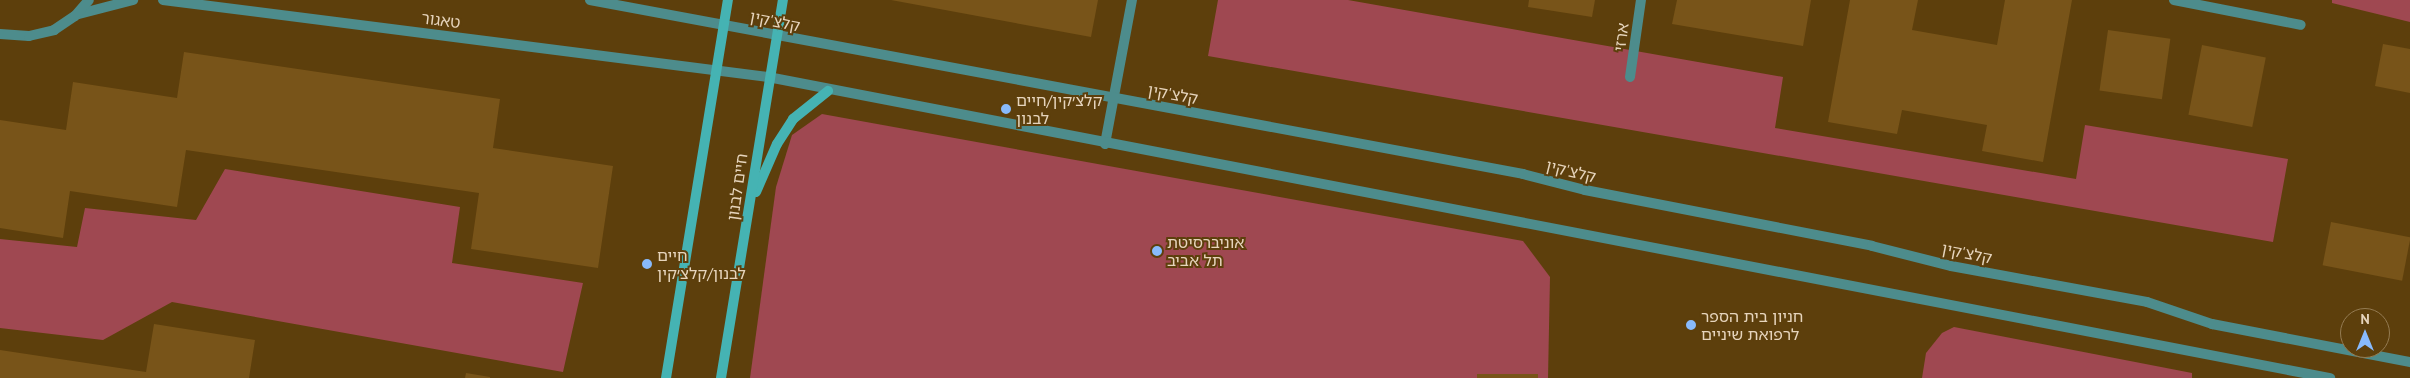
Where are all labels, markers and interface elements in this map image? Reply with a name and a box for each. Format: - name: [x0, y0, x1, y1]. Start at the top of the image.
- street label: קלצ'קין: [748, 7, 802, 35]
- street label: טאגור: [420, 8, 462, 32]
- street label: ארזי: [1610, 22, 1632, 52]
- street label: קלצ'קין: [1146, 80, 1200, 108]
- place label: קלצ׳קין/חיים לבנון: [1016, 90, 1102, 128]
- marker: קלצ׳קין/חיים לבנון: [1000, 103, 1012, 115]
- street label: חיים לבנון: [723, 152, 751, 222]
- street label: קלצ'קין: [1544, 156, 1598, 186]
- place label: אוניברסיטת תל אביב: [1167, 232, 1244, 270]
- street label: קלצ'קין: [1940, 239, 1994, 267]
- place label: חיים לבנון/קלצ׳קין: [657, 245, 746, 283]
- marker: אוניברסיטת תל אביב: [1151, 245, 1163, 257]
- marker: חיים לבנון/קלצ׳קין: [641, 258, 653, 270]
- place label: חניון בית הספר לרפואת שיניים: [1701, 306, 1803, 344]
- north arrow: [2340, 308, 2390, 358]
- text: N: [2360, 310, 2370, 328]
- marker: חניון בית הספר לרפואת שיניים: [1685, 319, 1697, 331]

